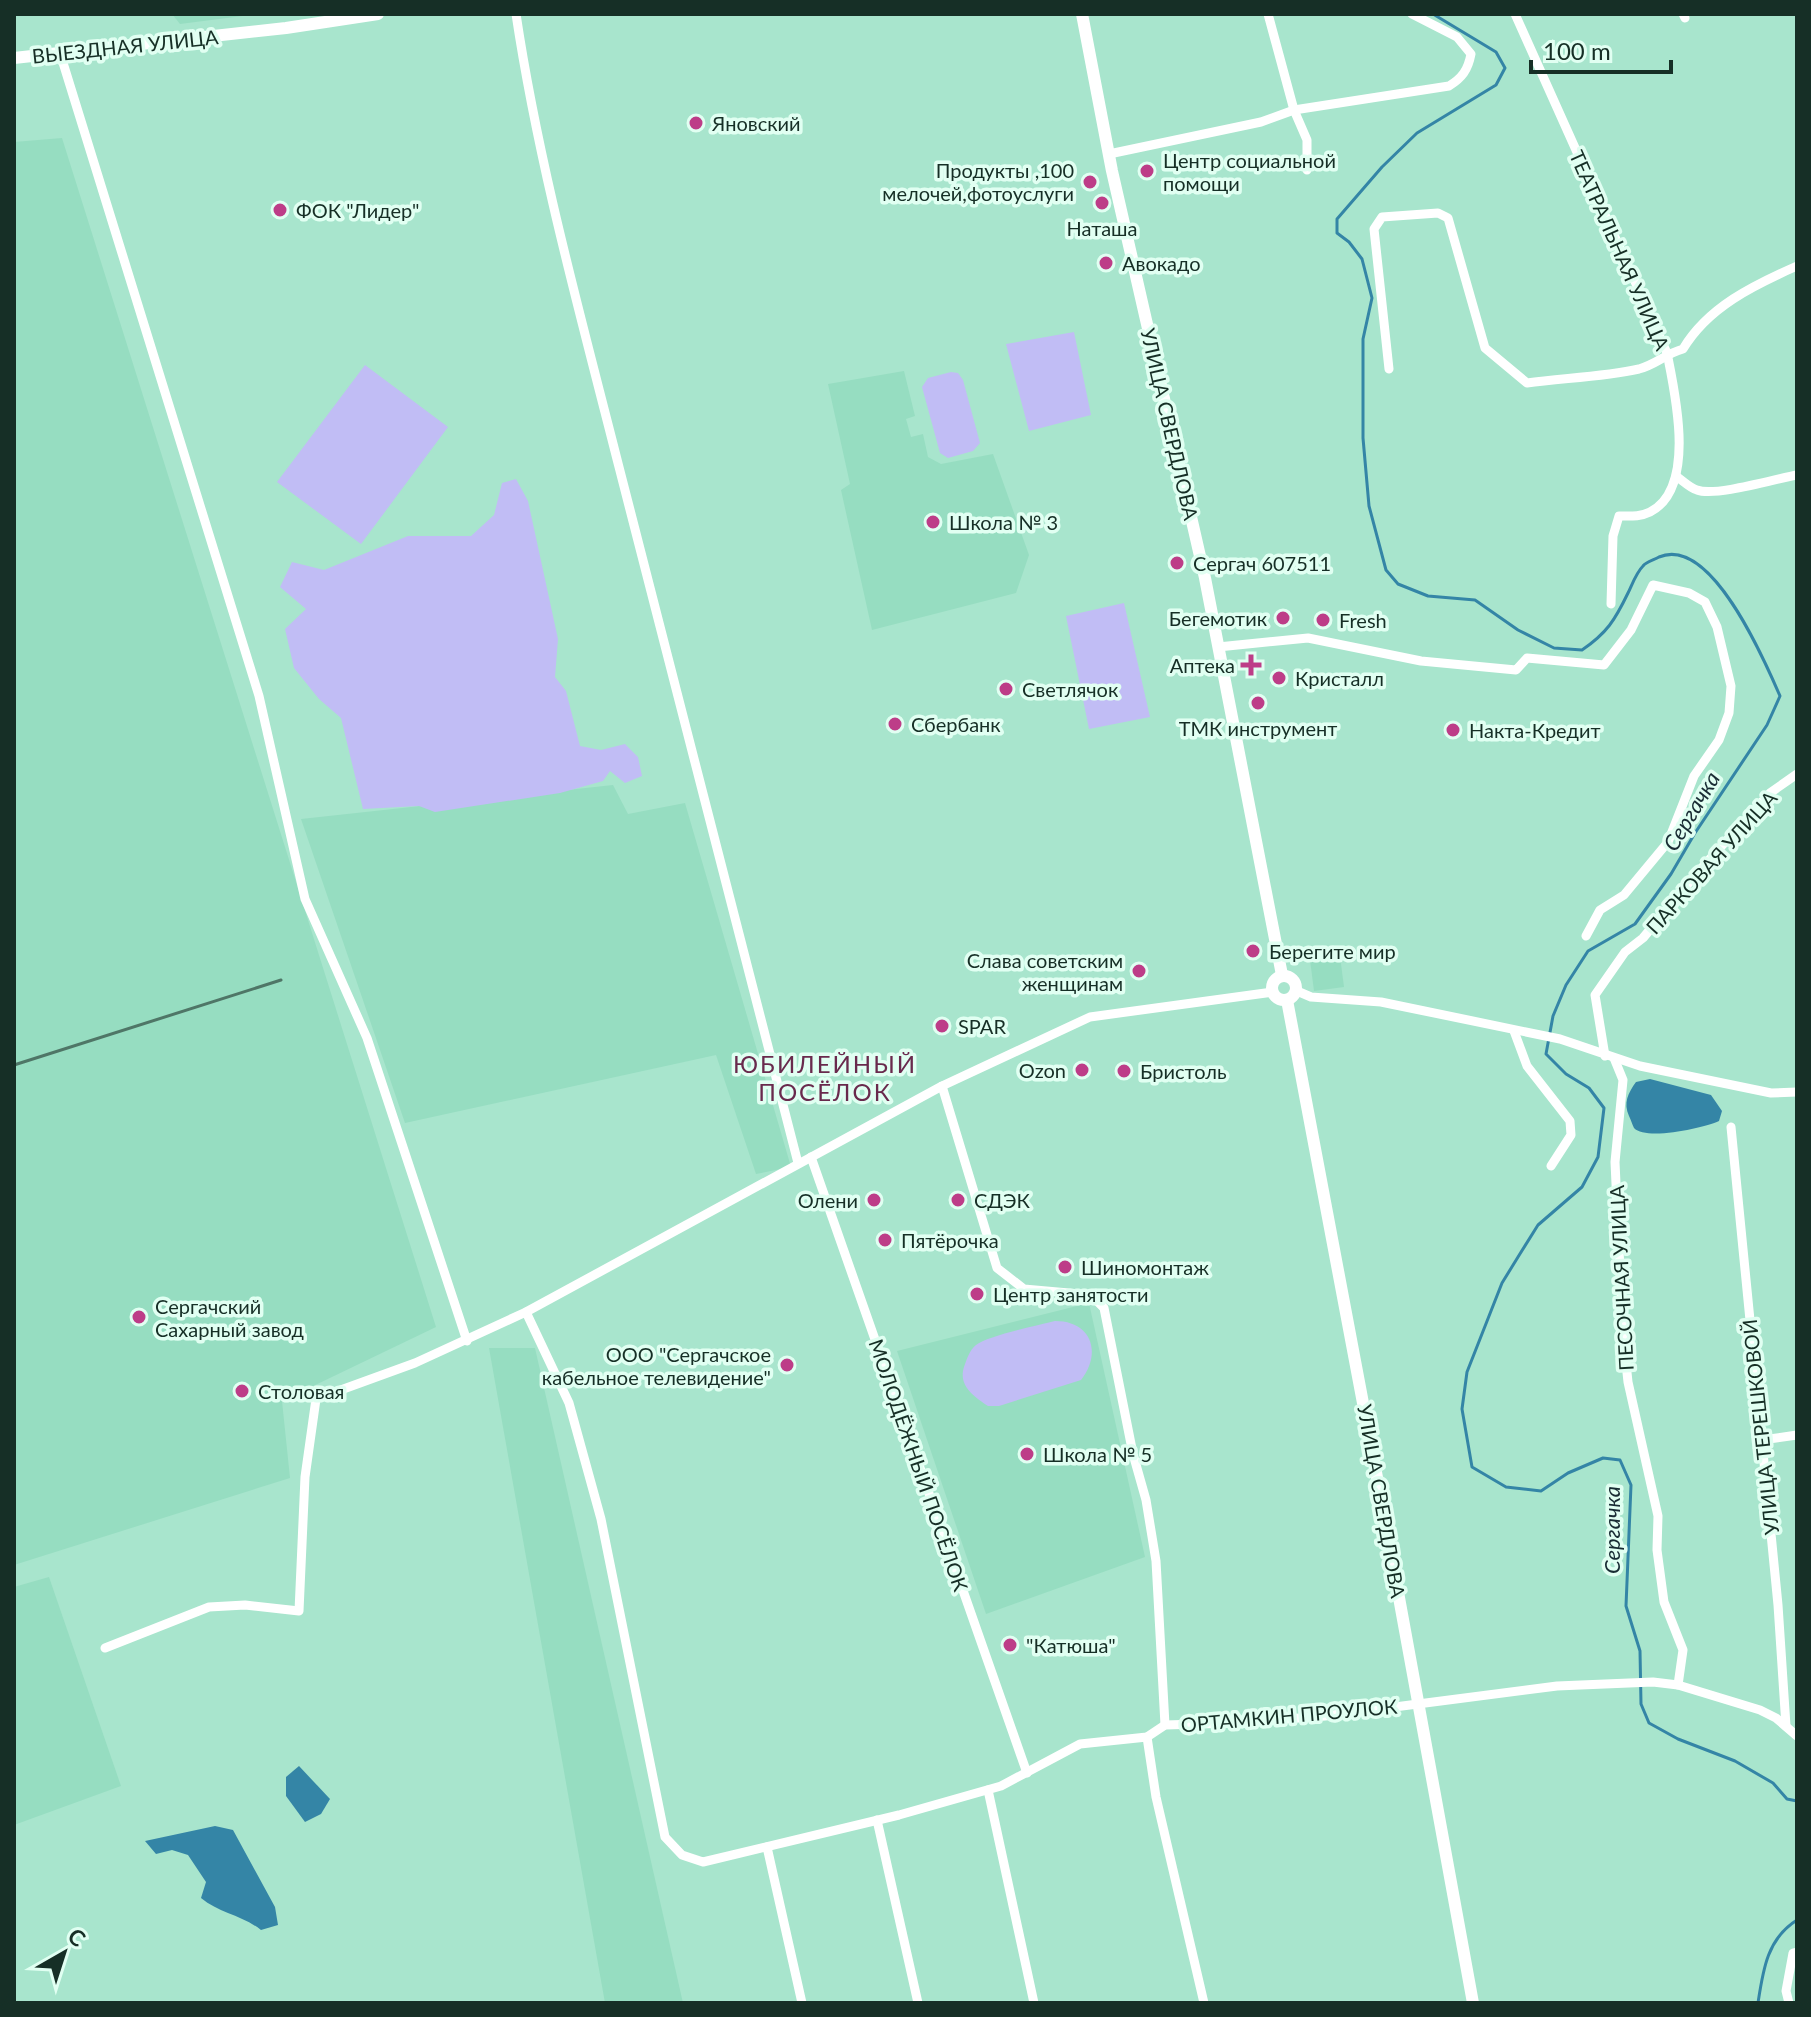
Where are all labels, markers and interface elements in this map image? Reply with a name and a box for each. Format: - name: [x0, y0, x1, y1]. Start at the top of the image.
- street label: ВЫЕЗДНАЯ УЛИЦА: [31, 24, 220, 68]
- scale bar: [1531, 24, 1671, 74]
- text: 100 m: [1543, 36, 1611, 65]
- place label: Яновский: [711, 111, 801, 135]
- marker: Яновский: [687, 114, 705, 132]
- street label: ТЕАТРАЛЬНАЯ УЛИЦА: [1565, 146, 1675, 354]
- place label: Центр социальной помощи: [1163, 148, 1336, 195]
- place label: Продукты ,100 мелочей,фотоуслуги: [882, 158, 1074, 205]
- marker: Центр социальной помощи: [1138, 162, 1156, 180]
- marker: Продукты ,100 мелочей,фотоуслуги: [1081, 173, 1099, 191]
- marker: Наташа: [1093, 194, 1111, 212]
- place label: ФОК "Лидер": [296, 198, 419, 222]
- marker: ФОК "Лидер": [271, 201, 289, 219]
- place label: Наташа: [1066, 216, 1138, 240]
- place label: Авокадо: [1122, 251, 1201, 275]
- marker: Авокадо: [1097, 254, 1115, 272]
- street label: УЛИЦА СВЕРДЛОВА: [1136, 326, 1204, 523]
- place label: Школа № 3: [949, 510, 1058, 534]
- marker: Школа № 3: [924, 513, 942, 531]
- place label: Сергач 607511: [1193, 551, 1331, 575]
- marker: Сергач 607511: [1168, 554, 1186, 572]
- place label: Бегемотик: [1169, 606, 1268, 630]
- place label: Fresh: [1339, 608, 1387, 632]
- marker: Бегемотик: [1274, 609, 1292, 627]
- marker: Fresh: [1314, 611, 1332, 629]
- place label: Аптека: [1170, 653, 1235, 677]
- marker: Аптека: [1242, 656, 1260, 674]
- place label: Кристалл: [1295, 666, 1384, 690]
- marker: Кристалл: [1270, 669, 1288, 687]
- place label: Светлячок: [1022, 677, 1119, 701]
- marker: Светлячок: [997, 680, 1015, 698]
- marker: ТМК инструмент: [1249, 694, 1267, 712]
- place label: Сбербанк: [911, 712, 1001, 736]
- marker: Сбербанк: [886, 715, 904, 733]
- place label: ТМК инструмент: [1179, 716, 1337, 740]
- place label: Накта-Кредит: [1469, 718, 1601, 742]
- marker: Накта-Кредит: [1444, 721, 1462, 739]
- water label: Сергачка: [1657, 766, 1725, 856]
- street label: ПАРКОВАЯ УЛИЦА: [1641, 785, 1782, 938]
- place label: Берегите мир: [1269, 939, 1396, 963]
- marker: Берегите мир: [1244, 942, 1262, 960]
- place label: Слава советским женщинам: [967, 948, 1123, 995]
- marker: Слава советским женщинам: [1130, 962, 1148, 980]
- place label: SPAR: [958, 1014, 1006, 1038]
- marker: SPAR: [933, 1017, 951, 1035]
- district label: ЮБИЛЕЙНЫЙ ПОСЁЛОК: [733, 1049, 917, 1106]
- place label: Ozon: [1019, 1058, 1066, 1082]
- place label: Бристоль: [1140, 1059, 1227, 1083]
- marker: Ozon: [1073, 1061, 1091, 1079]
- marker: Бристоль: [1115, 1062, 1133, 1080]
- street label: ПЕСОЧНАЯ УЛИЦА: [1604, 1184, 1638, 1371]
- place label: Олени: [798, 1188, 858, 1212]
- place label: СДЭК: [974, 1188, 1031, 1212]
- marker: Олени: [865, 1191, 883, 1209]
- marker: СДЭК: [949, 1191, 967, 1209]
- place label: Пятёрочка: [901, 1228, 999, 1252]
- marker: Пятёрочка: [876, 1231, 894, 1249]
- place label: Шиномонтаж: [1081, 1255, 1209, 1279]
- marker: Шиномонтаж: [1056, 1258, 1074, 1276]
- place label: Центр занятости: [993, 1282, 1149, 1306]
- marker: Центр занятости: [968, 1285, 986, 1303]
- place label: Сергачский Сахарный завод: [155, 1294, 304, 1341]
- marker: Сергачский Сахарный завод: [130, 1308, 148, 1326]
- street label: УЛИЦА ТЕРЕШКОВОЙ: [1737, 1318, 1783, 1536]
- street label: МОЛОДЁЖНЫЙ ПОСЁЛОК: [864, 1336, 974, 1595]
- place label: ООО "Сергачское кабельное телевидение": [542, 1342, 771, 1389]
- marker: ООО "Сергачское кабельное телевидение": [778, 1356, 796, 1374]
- place label: Столовая: [258, 1379, 344, 1403]
- marker: Столовая: [233, 1382, 251, 1400]
- street label: УЛИЦА СВЕРДЛОВА: [1353, 1402, 1411, 1600]
- place label: Школа № 5: [1043, 1442, 1152, 1466]
- marker: Школа № 5: [1018, 1445, 1036, 1463]
- water label: Сергачка: [1598, 1486, 1625, 1574]
- place label: "Катюша": [1026, 1633, 1116, 1657]
- marker: "Катюша": [1001, 1636, 1019, 1654]
- street label: ОРТАМКИН ПРОУЛОК: [1180, 1694, 1399, 1736]
- north arrow: [24, 1913, 104, 1993]
- text: С: [63, 1922, 91, 1952]

